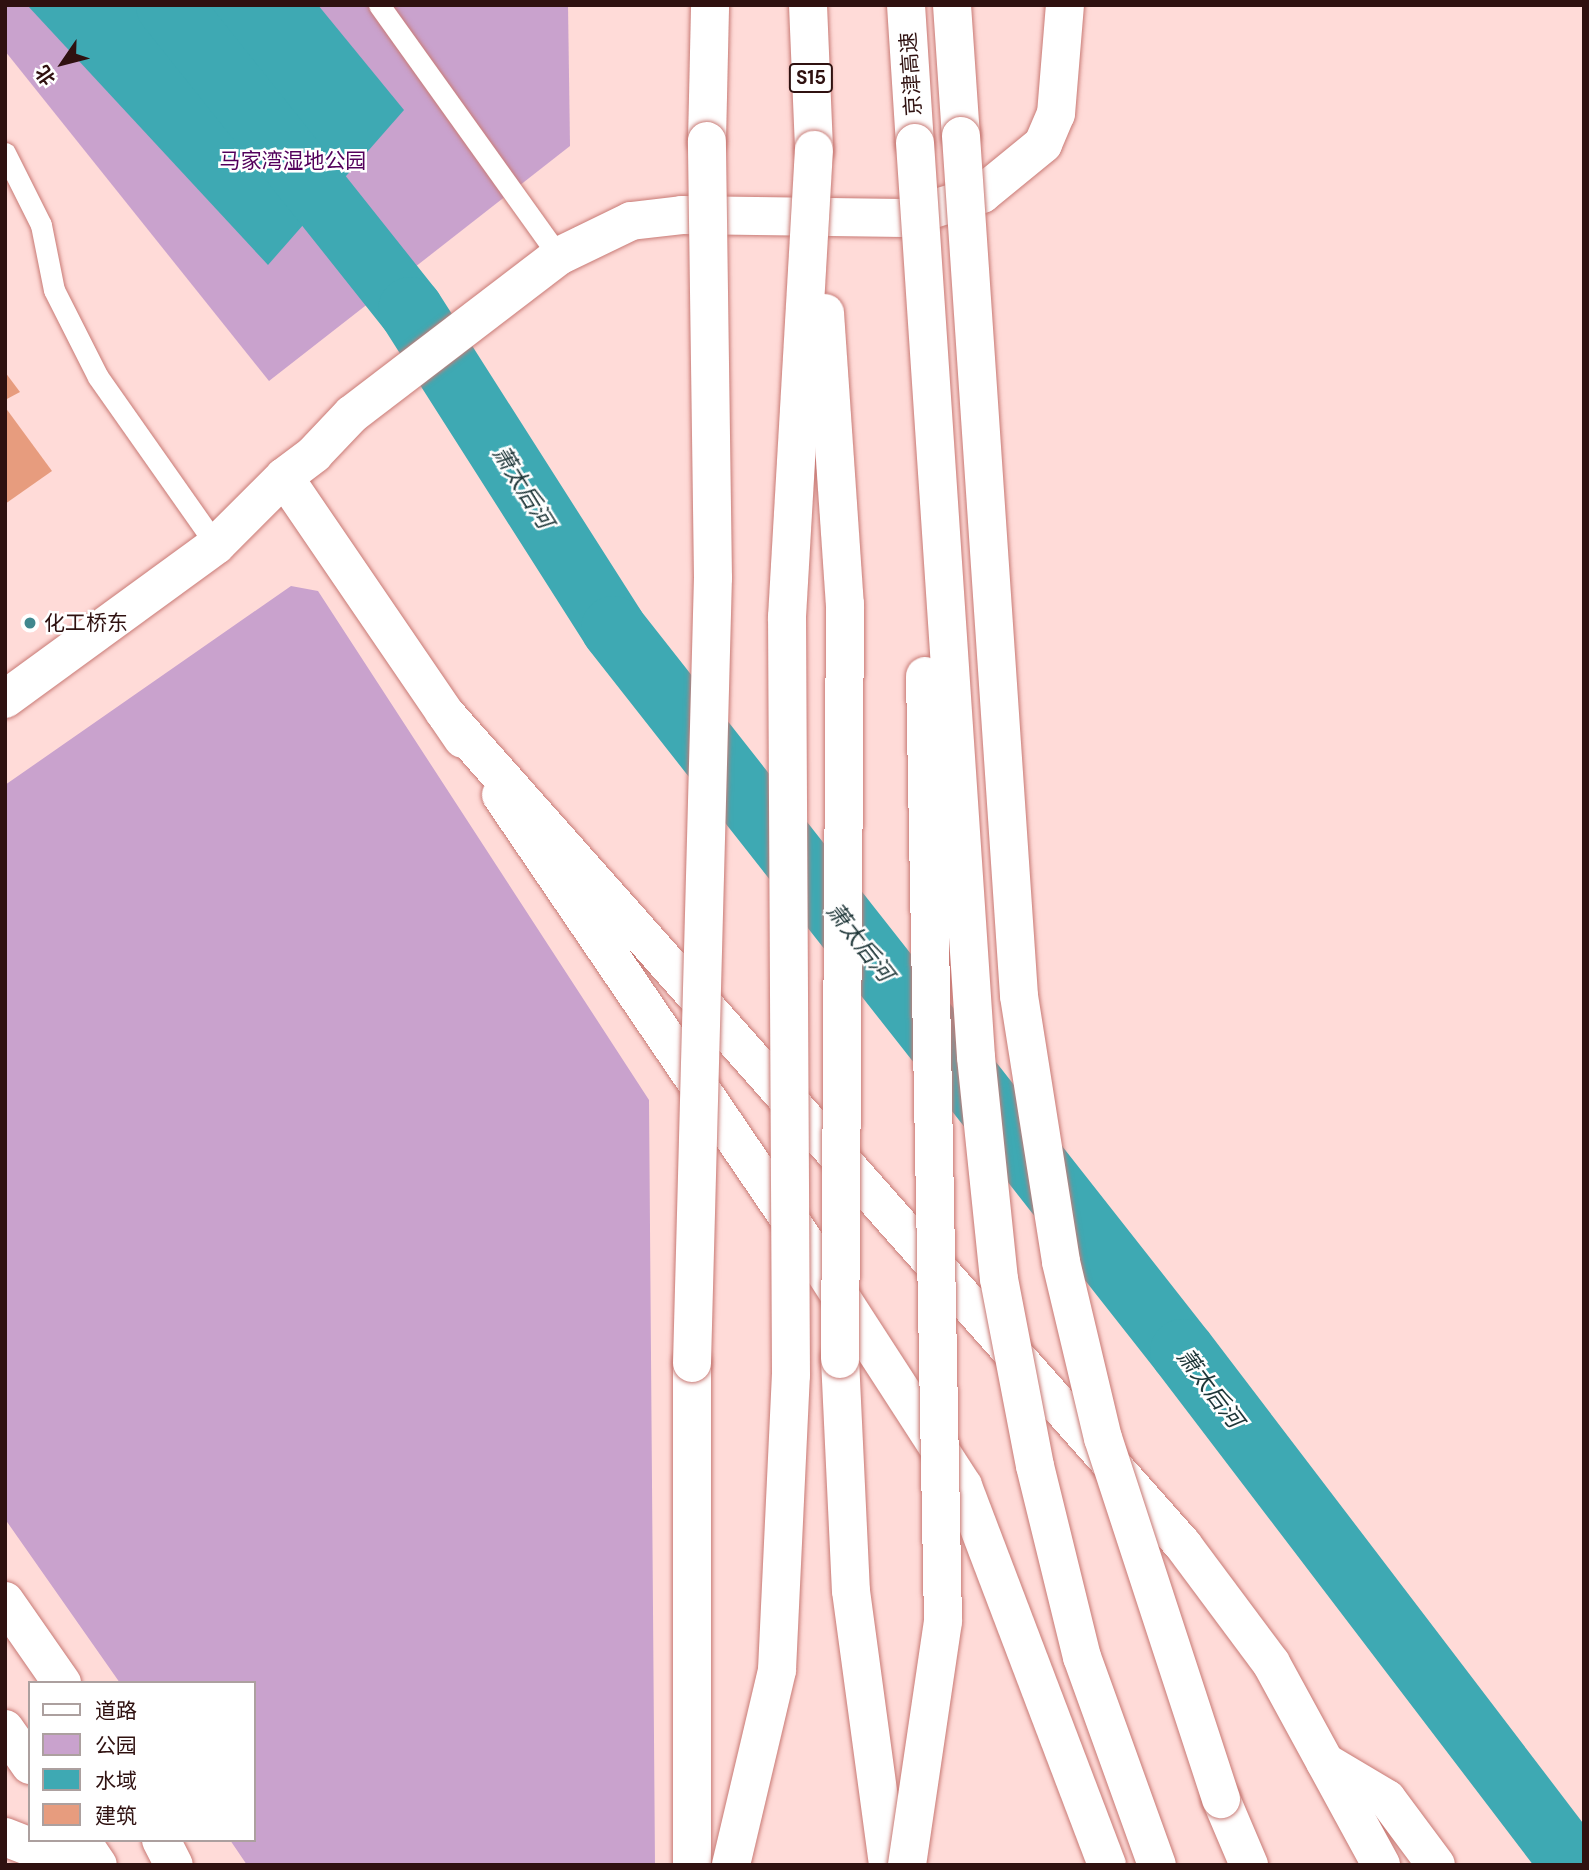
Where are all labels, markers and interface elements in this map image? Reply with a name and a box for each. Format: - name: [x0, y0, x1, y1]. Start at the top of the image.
- north arrow: [28, 28, 98, 98]
- street label: 京津高速: [896, 31, 926, 117]
- text: 北: [30, 60, 61, 90]
- road number: S15: [788, 62, 834, 94]
- park label: 马家湾湿地公园: [220, 148, 366, 174]
- water label: 萧太后河: [487, 441, 559, 533]
- place label: 化工桥东: [44, 610, 128, 636]
- marker: 化工桥东: [22, 615, 38, 631]
- water label: 萧太后河: [821, 897, 899, 987]
- water label: 萧太后河: [1171, 1343, 1249, 1433]
- legend: [28, 1681, 256, 1842]
- text: 道路: [95, 1697, 137, 1725]
- text: 公园: [95, 1732, 137, 1760]
- text: 水域: [95, 1767, 137, 1795]
- text: 建筑: [95, 1802, 137, 1830]

